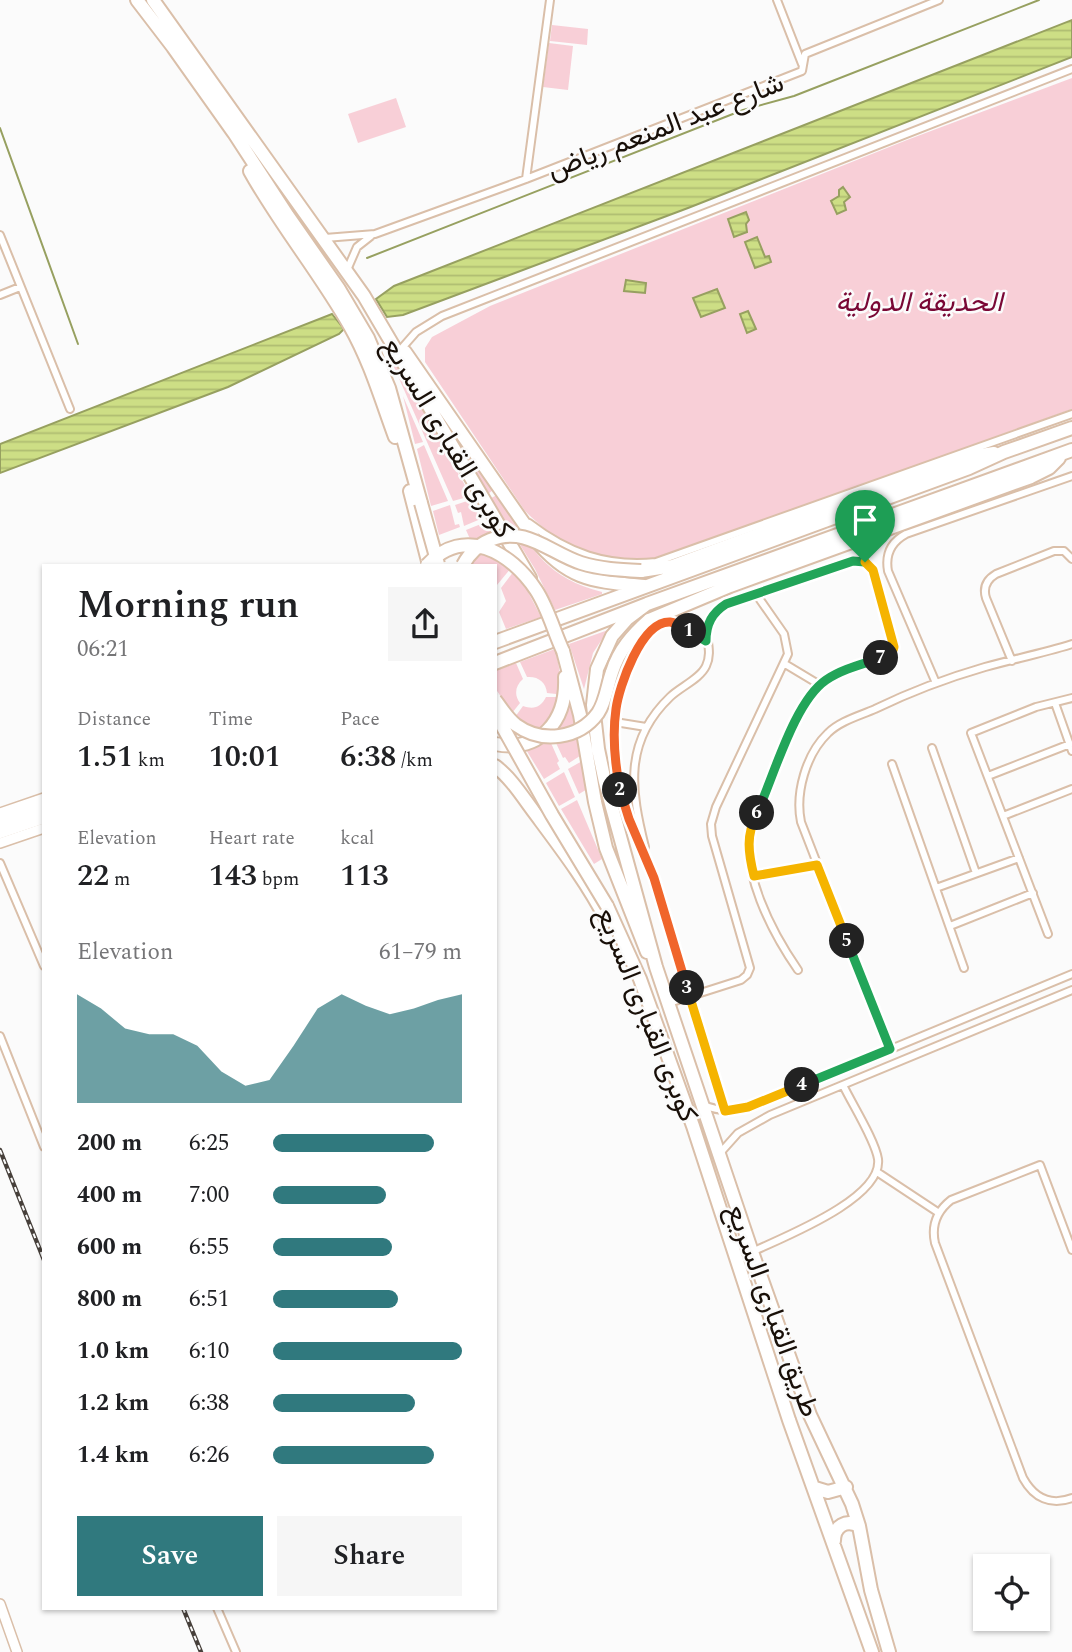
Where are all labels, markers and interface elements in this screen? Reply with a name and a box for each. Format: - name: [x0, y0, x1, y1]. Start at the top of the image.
- street label: شارع عبد المنعم رياض: [541, 61, 790, 191]
- park label: الحديقة الدولية: [835, 281, 1006, 324]
- street label: كوبرى القبارى السريع: [370, 329, 525, 547]
- pin: [835, 490, 895, 562]
- icon: arrive: [846, 501, 884, 539]
- text: Morning run: [77, 577, 299, 635]
- button: share: [388, 587, 462, 661]
- pin: 1: [672, 614, 706, 648]
- text: 1: [683, 616, 694, 645]
- text: 06:21: [77, 632, 129, 667]
- pin: 7: [864, 640, 898, 676]
- text: 7: [875, 643, 886, 672]
- text: Distance: [77, 705, 151, 734]
- text: Time: [209, 705, 253, 734]
- text: Pace: [340, 705, 380, 734]
- text: 1.51: [77, 734, 133, 780]
- text: 10:01: [209, 734, 281, 780]
- text: 6:38: [340, 734, 396, 780]
- text: km: [133, 746, 165, 775]
- text: /km: [396, 746, 433, 775]
- pin: 2: [602, 772, 638, 808]
- text: 2: [614, 775, 625, 804]
- pin: 6: [740, 796, 774, 830]
- text: 6: [751, 798, 762, 827]
- text: Elevation: [77, 824, 157, 853]
- text: Heart rate: [209, 824, 295, 853]
- text: kcal: [340, 824, 374, 853]
- text: 22: [77, 853, 109, 899]
- text: 143: [209, 853, 257, 899]
- text: 113: [340, 853, 389, 899]
- text: m: [109, 865, 130, 894]
- text: bpm: [257, 865, 299, 894]
- street label: كوبرى القبارى السريع: [584, 901, 709, 1129]
- pin: 5: [830, 923, 864, 958]
- text: 5: [841, 926, 852, 955]
- text: Elevation: [77, 935, 173, 970]
- text: 61–79 m: [379, 935, 462, 970]
- pin: 3: [670, 970, 704, 1006]
- text: 3: [681, 973, 692, 1002]
- pin: 4: [784, 1068, 820, 1102]
- text: 4: [796, 1070, 807, 1099]
- text: 200 m: [77, 1126, 142, 1161]
- text: 6:25: [189, 1126, 229, 1161]
- text: 400 m: [77, 1178, 142, 1213]
- text: 7:00: [189, 1178, 229, 1213]
- street label: طريق القبارى السريع: [714, 1198, 831, 1423]
- text: 600 m: [77, 1230, 142, 1265]
- text: 6:55: [189, 1230, 229, 1265]
- text: 800 m: [77, 1282, 142, 1317]
- text: 6:51: [189, 1282, 229, 1317]
- text: 1.0 km: [77, 1334, 149, 1369]
- text: 6:10: [189, 1334, 229, 1369]
- text: 1.2 km: [77, 1386, 149, 1421]
- text: 6:38: [189, 1386, 229, 1421]
- text: 1.4 km: [77, 1438, 149, 1473]
- text: 6:26: [189, 1438, 229, 1473]
- button: Save: [77, 1516, 263, 1596]
- button: Share: [277, 1516, 462, 1596]
- map controls: [973, 1554, 1050, 1631]
- button: locate: [973, 1554, 1050, 1631]

